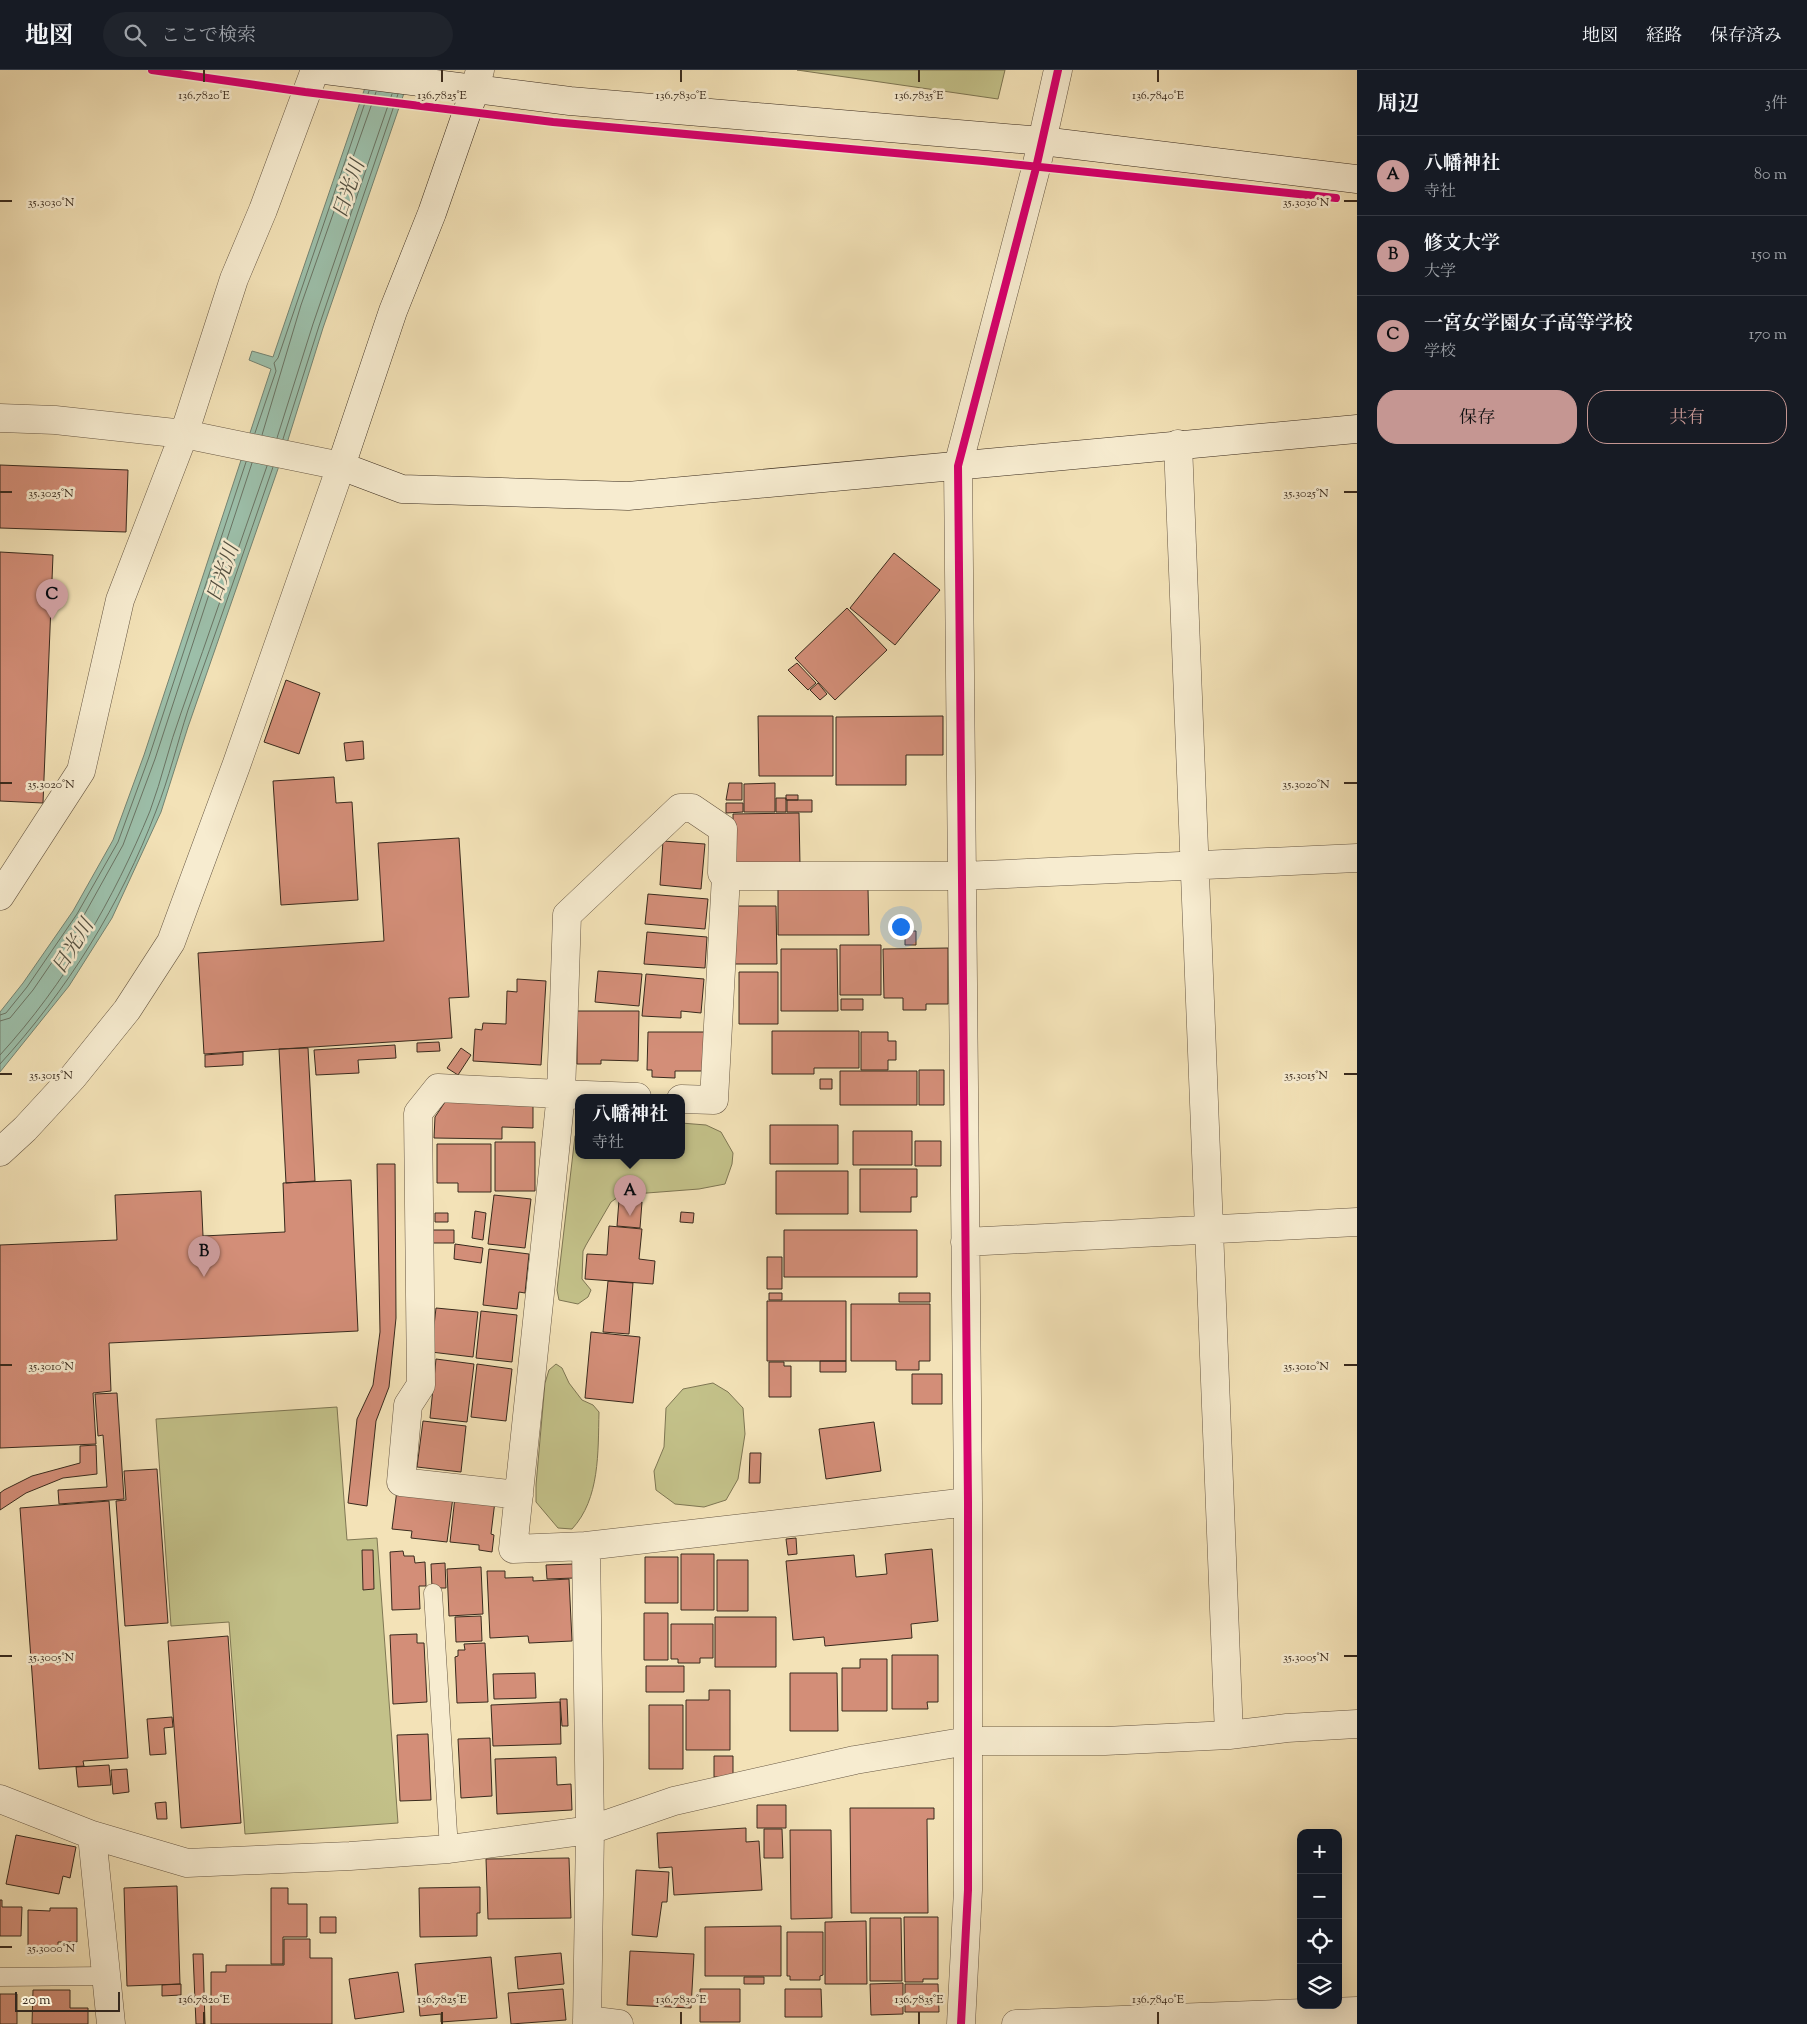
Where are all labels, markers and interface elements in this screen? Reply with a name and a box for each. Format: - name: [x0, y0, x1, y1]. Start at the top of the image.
- search box: [103, 12, 453, 57]
- text: 地図: [25, 20, 73, 54]
- icon: search: [121, 21, 149, 49]
- text: ここで検索: [161, 23, 256, 50]
- text: 地図: [1582, 24, 1618, 50]
- text: 経路: [1646, 24, 1682, 50]
- text: 保存済み: [1710, 24, 1782, 50]
- text: 136.7820°E: [178, 87, 231, 105]
- text: 136.7825°E: [417, 87, 468, 105]
- text: 136.7830°E: [656, 87, 707, 105]
- text: 136.7835°E: [895, 87, 944, 105]
- text: 136.7840°E: [1132, 87, 1185, 105]
- text: 周辺: [1377, 90, 1419, 120]
- text: 3件: [1765, 93, 1787, 116]
- text: 八幡神社: [1424, 151, 1500, 178]
- water label: 日光川: [327, 155, 374, 223]
- text: A: [1387, 164, 1400, 187]
- text: 80 m: [1754, 164, 1787, 187]
- text: 寺社: [1424, 181, 1456, 204]
- text: 35.3030°N: [28, 194, 75, 212]
- text: 35.3030°N: [1283, 194, 1330, 212]
- text: 修文大学: [1424, 231, 1500, 258]
- text: B: [1388, 244, 1398, 267]
- text: 150 m: [1751, 244, 1787, 267]
- text: 大学: [1424, 261, 1456, 284]
- text: 一宮女学園女子高等学校: [1424, 311, 1633, 338]
- text: C: [1387, 324, 1399, 347]
- text: 170 m: [1749, 324, 1787, 347]
- text: 学校: [1424, 341, 1456, 364]
- button: 保存: [1377, 390, 1577, 444]
- button: 共有: [1587, 390, 1787, 444]
- text: 35.3025°N: [28, 485, 74, 503]
- text: 35.3025°N: [1283, 485, 1329, 503]
- water label: 日光川: [201, 539, 248, 607]
- pin: C: [36, 579, 68, 620]
- text: 35.3020°N: [27, 776, 75, 794]
- text: 35.3020°N: [1282, 776, 1330, 794]
- water label: 日光川: [46, 913, 103, 980]
- your location: [888, 914, 914, 940]
- text: 35.3015°N: [29, 1067, 73, 1085]
- text: 35.3015°N: [1284, 1067, 1328, 1085]
- popup: [575, 1094, 685, 1159]
- text: 八幡神社: [592, 1102, 668, 1129]
- text: 寺社: [592, 1132, 624, 1155]
- pin: A: [614, 1175, 646, 1216]
- pin: B: [188, 1236, 220, 1277]
- text: 35.3010°N: [28, 1358, 74, 1376]
- text: 35.3010°N: [1283, 1358, 1329, 1376]
- text: 35.3005°N: [28, 1649, 75, 1667]
- text: 35.3005°N: [1283, 1649, 1330, 1667]
- map controls: [1297, 1829, 1342, 2009]
- button: +: [1297, 1829, 1342, 1874]
- button: −: [1297, 1874, 1342, 1919]
- button: locate: [1297, 1919, 1342, 1964]
- text: 35.3000°N: [27, 1940, 76, 1958]
- button: layers: [1297, 1964, 1342, 2009]
- scale bar: [15, 1989, 120, 2012]
- text: 20 m: [22, 1991, 51, 2011]
- text: 136.7820°E: [178, 1991, 231, 2009]
- text: 136.7825°E: [417, 1991, 468, 2009]
- text: 136.7830°E: [656, 1991, 707, 2009]
- text: 136.7835°E: [895, 1991, 944, 2009]
- text: 136.7840°E: [1132, 1991, 1185, 2009]

